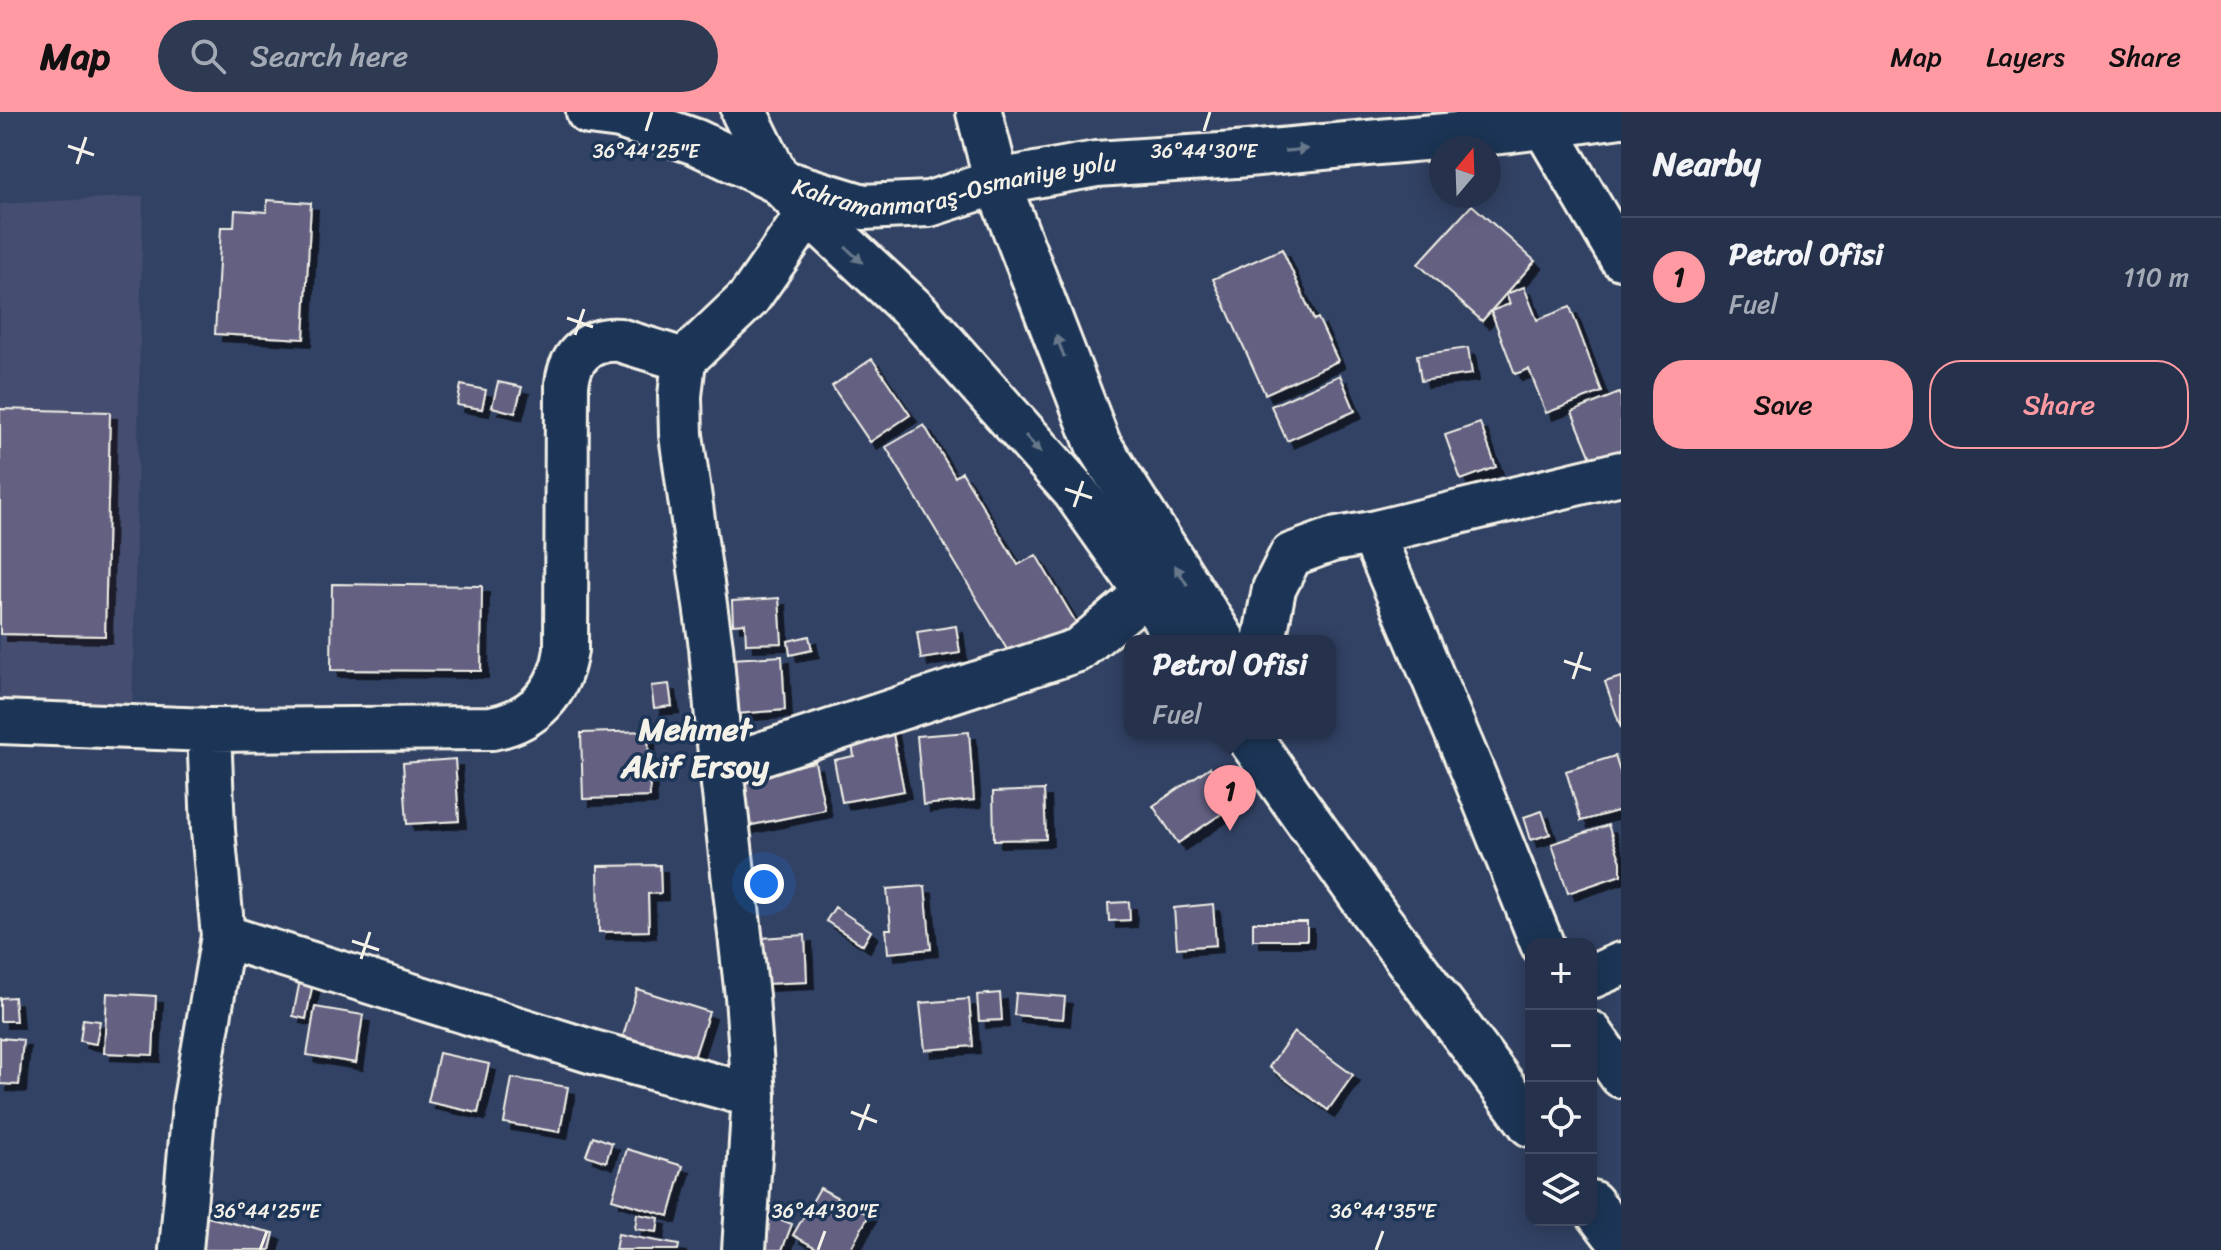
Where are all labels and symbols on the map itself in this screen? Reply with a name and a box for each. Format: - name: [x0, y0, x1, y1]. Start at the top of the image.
- text: 36°44'25"E: [593, 134, 701, 169]
- text: 36°44'30"E: [1151, 134, 1259, 169]
- north arrow: [1429, 136, 1501, 208]
- street label: Kahramanmaraş-Osmaniye yolu: [787, 142, 1118, 229]
- one-way arrow: [1284, 143, 1309, 156]
- one-way arrow: [845, 245, 864, 263]
- one-way arrow: [1053, 334, 1066, 358]
- one-way arrow: [1023, 434, 1041, 453]
- one-way arrow: [1175, 564, 1189, 586]
- district label: Mehmet Akif Ersoy: [619, 701, 770, 795]
- pin: 1: [1204, 765, 1256, 831]
- your location: [744, 864, 784, 904]
- text: 36°44'25"E: [214, 1194, 322, 1229]
- text: 36°44'30"E: [772, 1194, 880, 1229]
- text: 36°44'35"E: [1330, 1194, 1438, 1229]

